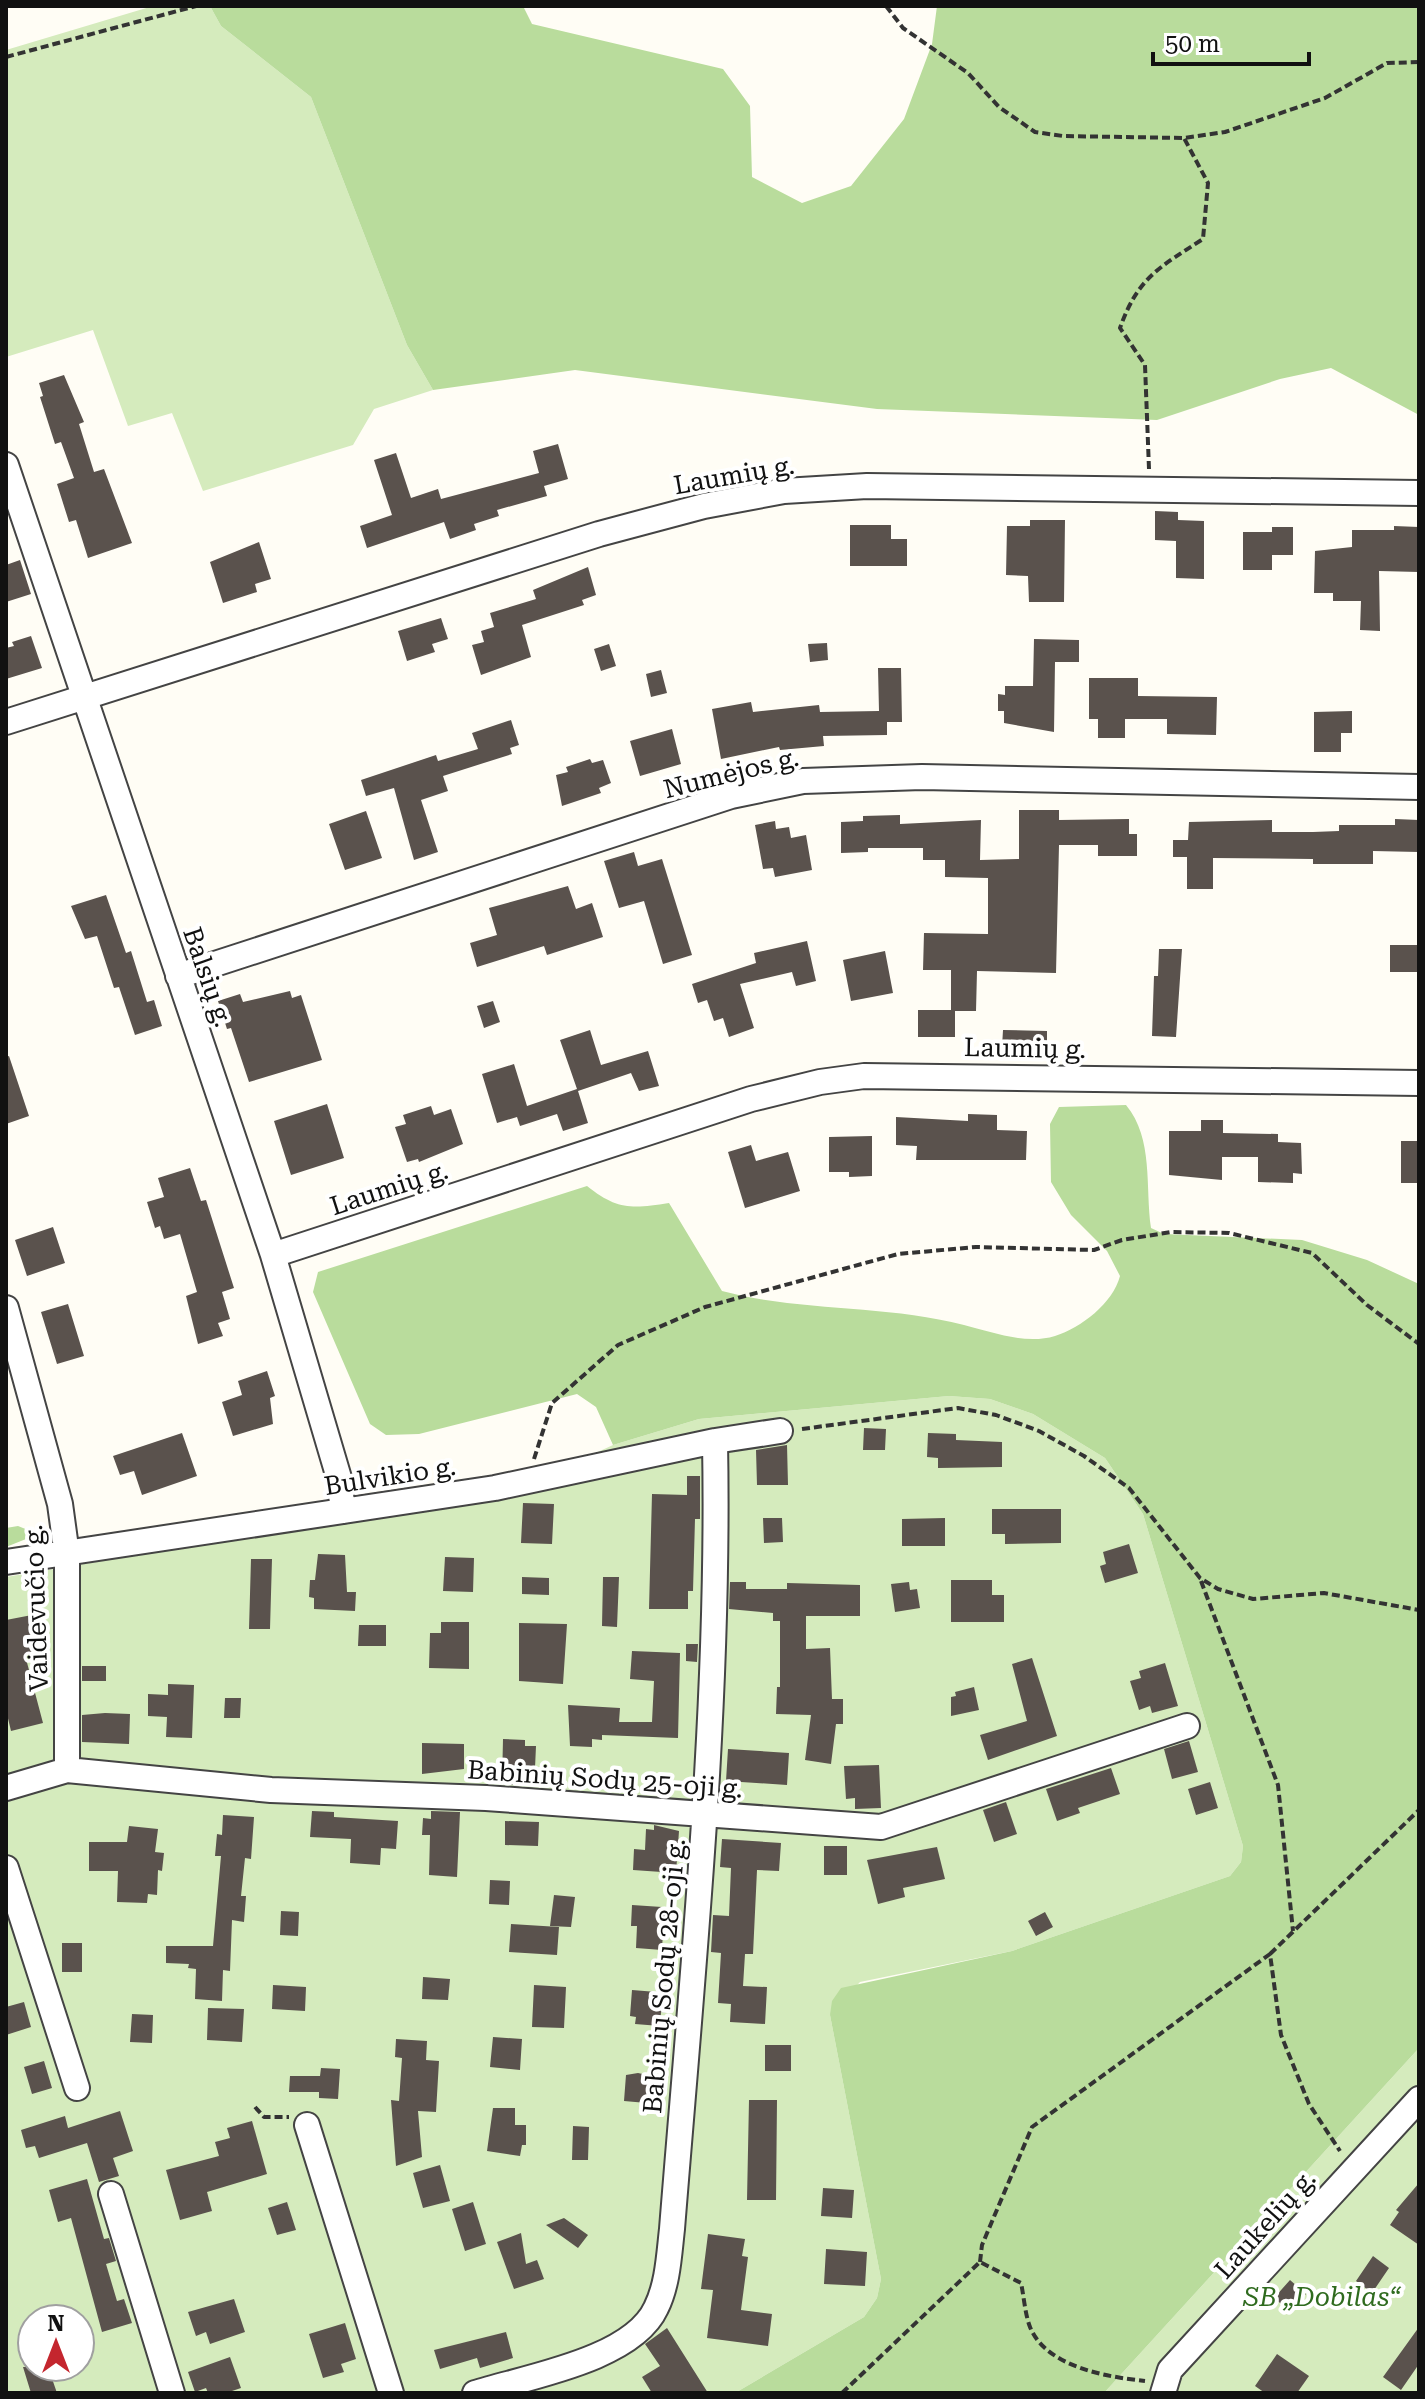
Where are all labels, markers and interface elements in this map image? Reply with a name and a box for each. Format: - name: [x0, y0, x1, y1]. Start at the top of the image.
- scale bar: [1153, 16, 1309, 66]
- text: 50 m: [1165, 30, 1220, 58]
- street label: Laumių g.: [671, 450, 797, 500]
- street label: Numėjos g.: [660, 742, 802, 804]
- street label: Balsių g.: [177, 923, 239, 1031]
- street label: Laumių g.: [964, 1032, 1086, 1064]
- street label: Laumių g.: [326, 1155, 452, 1221]
- street label: Bulvikio g.: [322, 1451, 458, 1501]
- street label: Vaidevučio g.: [18, 1524, 54, 1692]
- street label: Babinių Sodų 25-oji g.: [466, 1754, 744, 1804]
- street label: Babinių Sodų 28-oji g.: [637, 1837, 691, 2115]
- street label: Laukelių g.: [1208, 2163, 1322, 2285]
- park label: SB „Dobilas“: [1242, 2282, 1402, 2312]
- north arrow: [16, 2303, 96, 2383]
- text: N: [48, 2311, 65, 2336]

